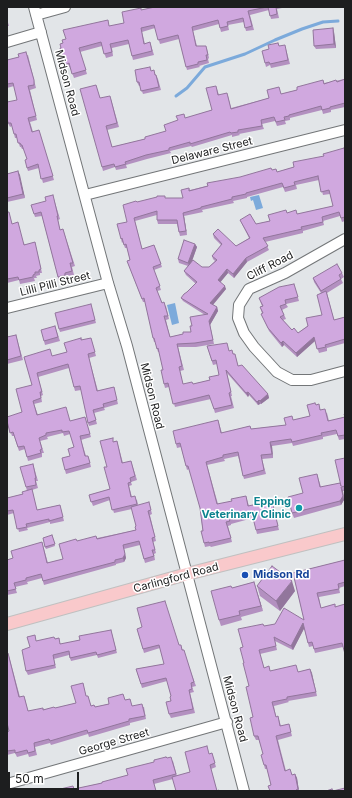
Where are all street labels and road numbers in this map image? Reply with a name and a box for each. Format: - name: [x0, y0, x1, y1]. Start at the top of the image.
- street label: Midson Road: [52, 49, 82, 117]
- street label: Delaware Street: [170, 135, 254, 167]
- street label: Cliff Road: [244, 249, 296, 283]
- street label: Lilli Pilli Street: [19, 269, 91, 299]
- street label: Midson Road: [137, 361, 167, 431]
- street label: Carlingford Road: [132, 560, 220, 596]
- street label: Midson Road: [220, 675, 250, 743]
- street label: George Street: [77, 726, 151, 758]

